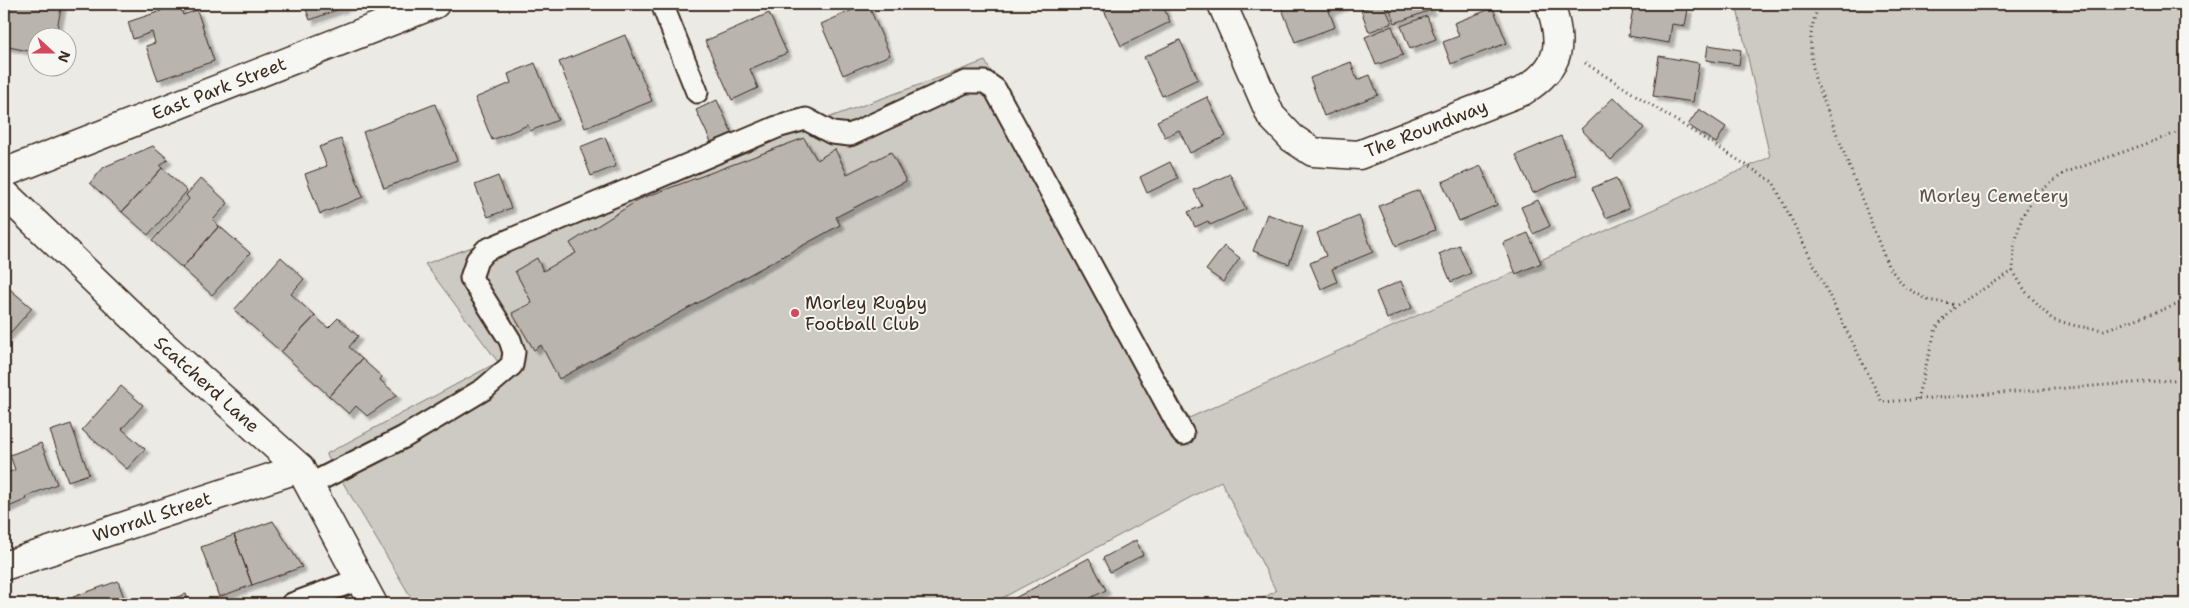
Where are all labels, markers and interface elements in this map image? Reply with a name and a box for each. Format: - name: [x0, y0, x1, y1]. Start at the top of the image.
- north arrow: [28, 28, 78, 78]
- text: N: [54, 48, 75, 65]
- street label: East Park Street: [148, 51, 290, 126]
- street label: The Roundway: [1361, 94, 1491, 164]
- park label: Morley Cemetery: [1919, 184, 2069, 208]
- place label: Morley Rugby Football Club: [805, 291, 927, 336]
- marker: Morley Rugby Football Club: [789, 307, 801, 319]
- street label: Scatcherd Lane: [149, 331, 265, 438]
- street label: Worrall Street: [90, 486, 215, 548]

